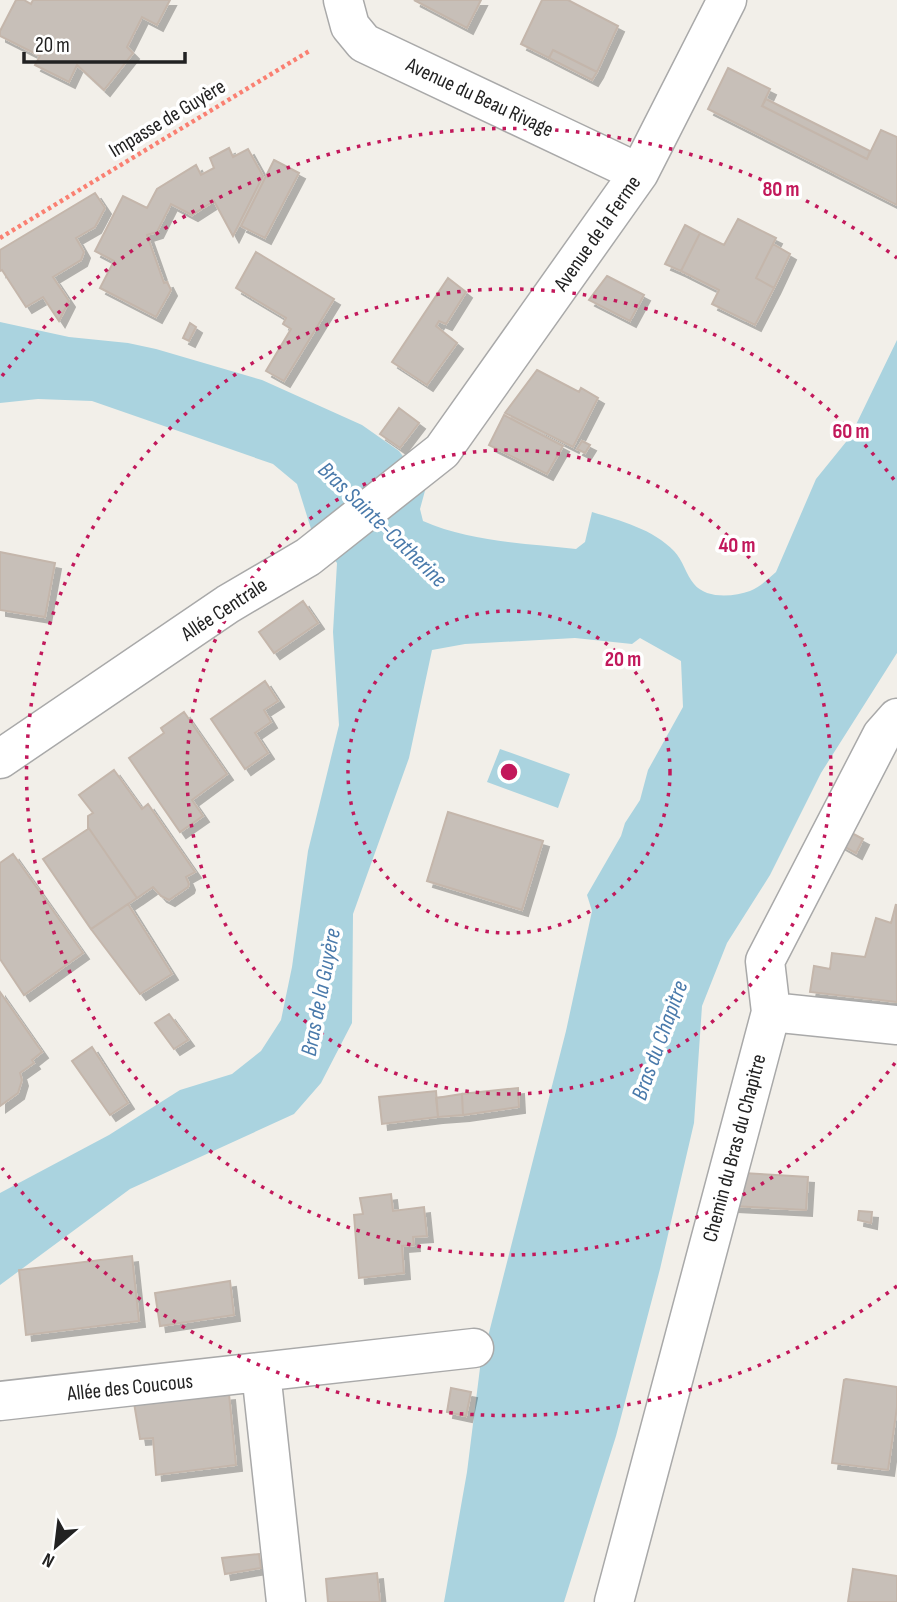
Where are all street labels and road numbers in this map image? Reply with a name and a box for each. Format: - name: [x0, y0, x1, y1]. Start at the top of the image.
- street label: Avenue du Beau Rivage: [401, 52, 557, 143]
- street label: Impasse de Guyère: [104, 74, 230, 163]
- street label: Avenue de la Ferme: [548, 171, 646, 296]
- street label: Allée Centrale: [176, 572, 272, 647]
- street label: Chemin du Bras du Chapitre: [697, 1051, 772, 1245]
- street label: Allée des Coucous: [65, 1368, 194, 1407]

